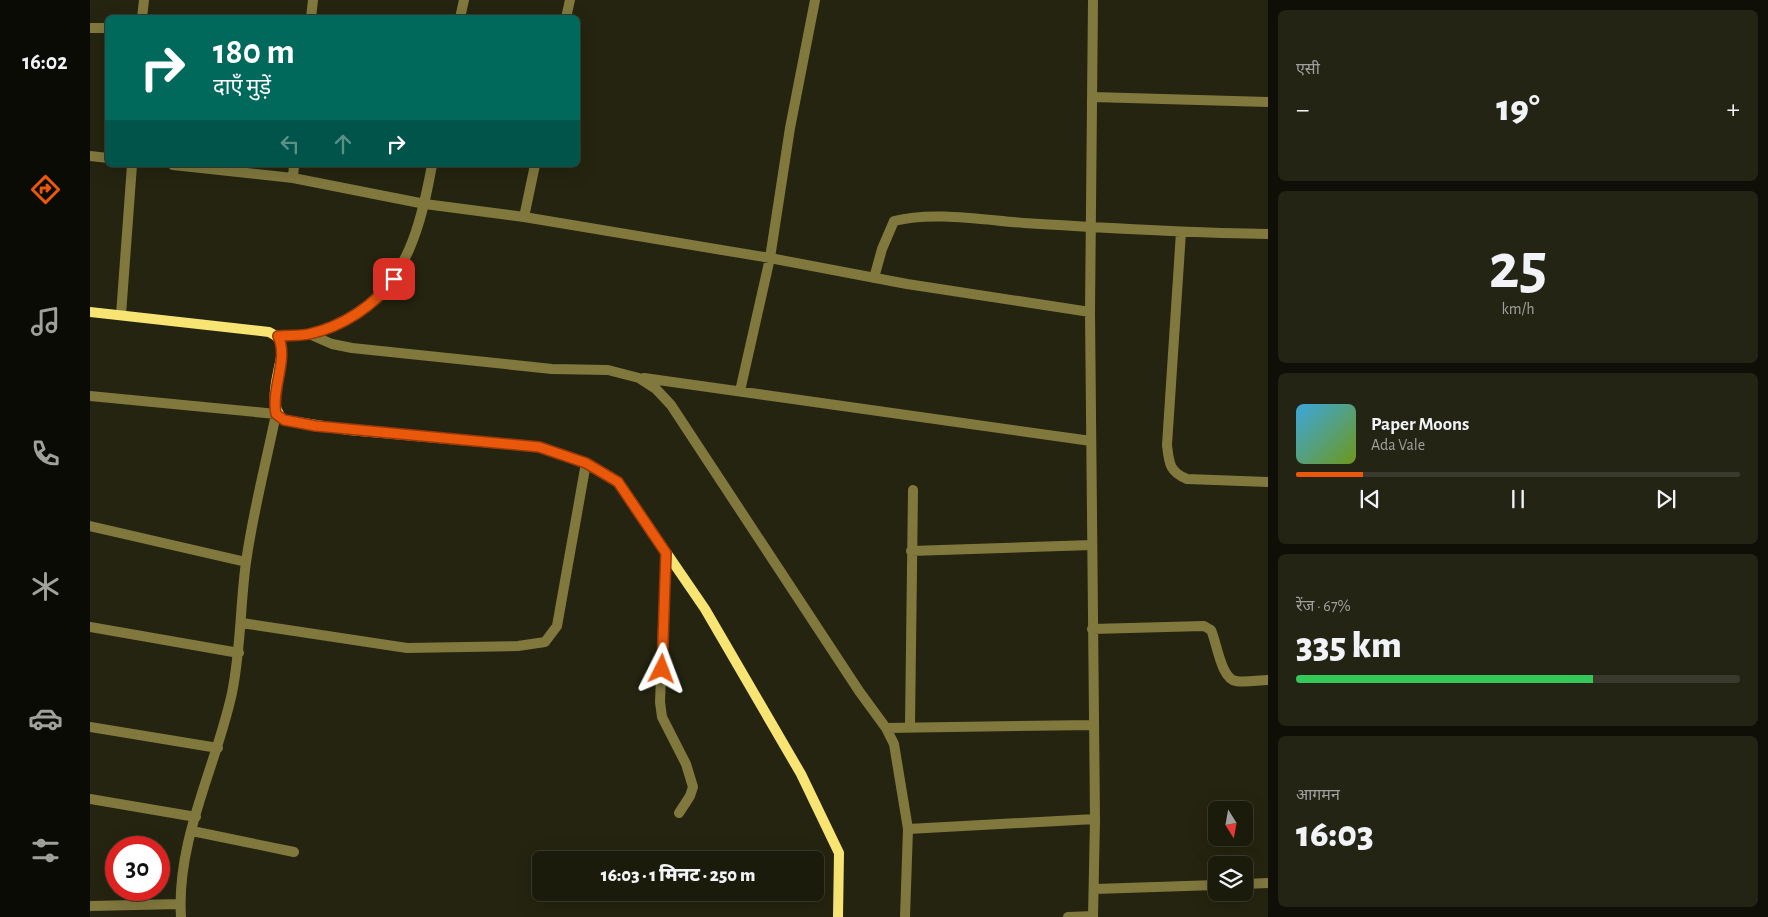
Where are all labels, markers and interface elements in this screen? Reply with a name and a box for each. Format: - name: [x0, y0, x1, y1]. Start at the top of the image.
- icon: right: [130, 35, 195, 100]
- text: 180 m: [213, 35, 295, 70]
- text: 16:02: [22, 51, 68, 73]
- text: एसी: [1296, 61, 1320, 77]
- text: दाएँ मुड़ें: [213, 76, 271, 98]
- text: 19°: [1496, 90, 1540, 128]
- text: −: [1296, 96, 1309, 124]
- text: +: [1727, 96, 1740, 124]
- icon: left: [276, 130, 304, 158]
- icon: ahead: [329, 130, 357, 158]
- icon: right: [382, 130, 410, 158]
- icon: directions: [28, 172, 63, 207]
- text: 25: [1489, 235, 1547, 300]
- pin: [373, 258, 415, 300]
- icon: arrive: [380, 265, 408, 293]
- text: km/h: [1501, 301, 1535, 317]
- icon: music: [28, 304, 63, 339]
- text: Paper Moons: [1371, 415, 1469, 434]
- icon: phone: [28, 436, 63, 471]
- text: Ada Vale: [1371, 437, 1425, 453]
- icon: previous: [1356, 485, 1384, 513]
- icon: pause: [1504, 485, 1532, 513]
- icon: next: [1652, 485, 1680, 513]
- icon: climate: [28, 569, 63, 604]
- text: रेंज · 67%: [1296, 598, 1351, 614]
- text: 335 km: [1296, 627, 1402, 665]
- position arrow: [635, 642, 687, 694]
- icon: car: [28, 701, 63, 736]
- text: आगमन: [1296, 787, 1340, 803]
- north arrow: [1208, 801, 1252, 846]
- map controls: [1208, 801, 1253, 901]
- text: 16:03: [1296, 816, 1374, 854]
- icon: filters: [28, 833, 63, 868]
- speed limit sign: 30: [105, 836, 170, 901]
- button: layers: [1208, 856, 1253, 901]
- text: 16:03 · 1 मिनट · 250 m: [601, 866, 755, 885]

